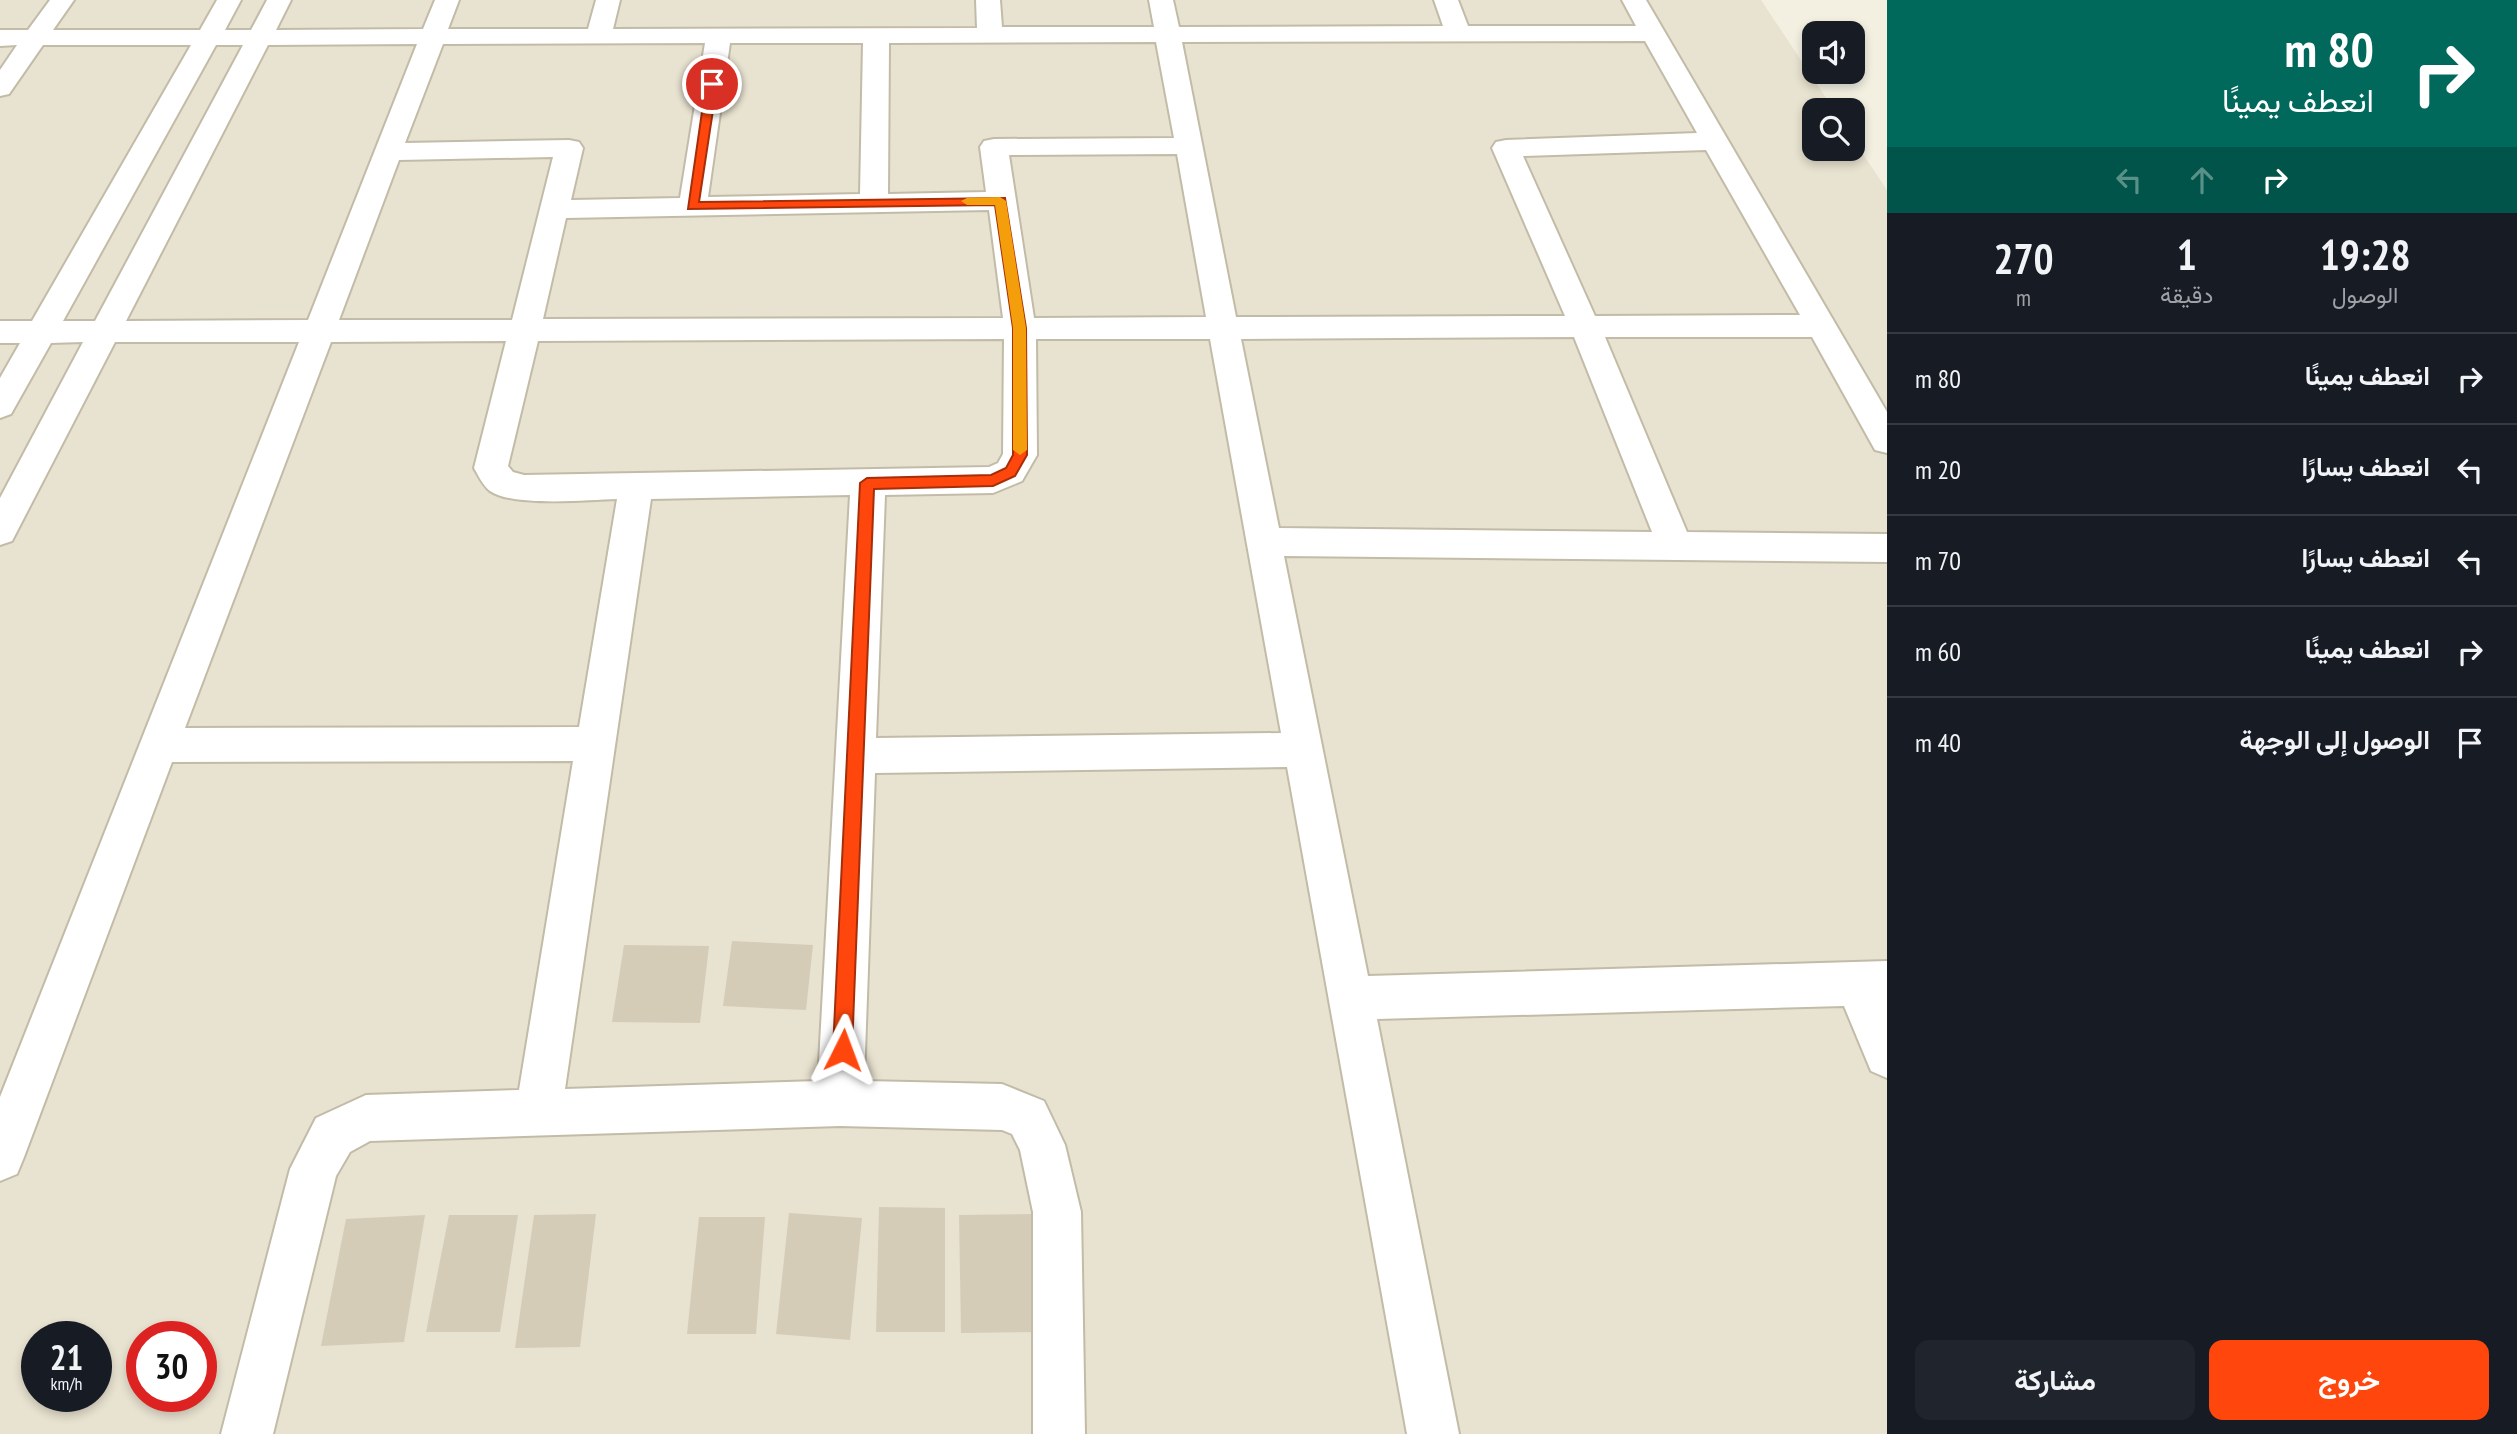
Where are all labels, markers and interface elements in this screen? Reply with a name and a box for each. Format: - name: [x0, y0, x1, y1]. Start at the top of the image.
- text: 80 m: [2285, 17, 2374, 81]
- map controls: [1802, 21, 1865, 161]
- button: sound: [1802, 21, 1865, 84]
- icon: right: [2398, 28, 2489, 119]
- pin: [682, 54, 742, 114]
- icon: arrive: [693, 65, 731, 103]
- text: انعطف يمينًا: [2222, 79, 2374, 121]
- button: search: [1802, 98, 1865, 161]
- icon: left: [2110, 161, 2148, 199]
- icon: ahead: [2183, 161, 2221, 199]
- icon: right: [2256, 161, 2294, 199]
- text: 1: [2177, 227, 2197, 282]
- text: 19:28: [2320, 227, 2411, 282]
- text: 270: [1993, 231, 2054, 286]
- text: دقيقة: [2160, 280, 2213, 309]
- text: الوصول: [2332, 280, 2398, 309]
- text: m: [2016, 283, 2031, 312]
- text: انعطف يمينًا: [2305, 359, 2430, 392]
- icon: right: [2451, 360, 2489, 398]
- text: 80 m: [1915, 362, 1961, 395]
- text: انعطف يسارًا: [2302, 450, 2430, 483]
- icon: left: [2451, 451, 2489, 489]
- text: 20 m: [1915, 453, 1961, 486]
- text: انعطف يسارًا: [2302, 541, 2430, 574]
- icon: left: [2451, 542, 2489, 580]
- text: 70 m: [1915, 544, 1961, 577]
- text: انعطف يمينًا: [2305, 632, 2430, 665]
- icon: right: [2451, 633, 2489, 671]
- text: 60 m: [1915, 635, 1961, 668]
- text: الوصول إلى الوجهة: [2240, 723, 2430, 756]
- icon: arrive: [2451, 724, 2489, 762]
- text: 40 m: [1915, 726, 1961, 759]
- position arrow: [806, 1013, 880, 1087]
- speed limit sign: 30: [126, 1321, 217, 1412]
- text: 21: [50, 1334, 83, 1380]
- button: مشاركة: [1915, 1340, 2195, 1420]
- button: خروج: [2209, 1340, 2489, 1420]
- text: km/h: [51, 1372, 82, 1395]

